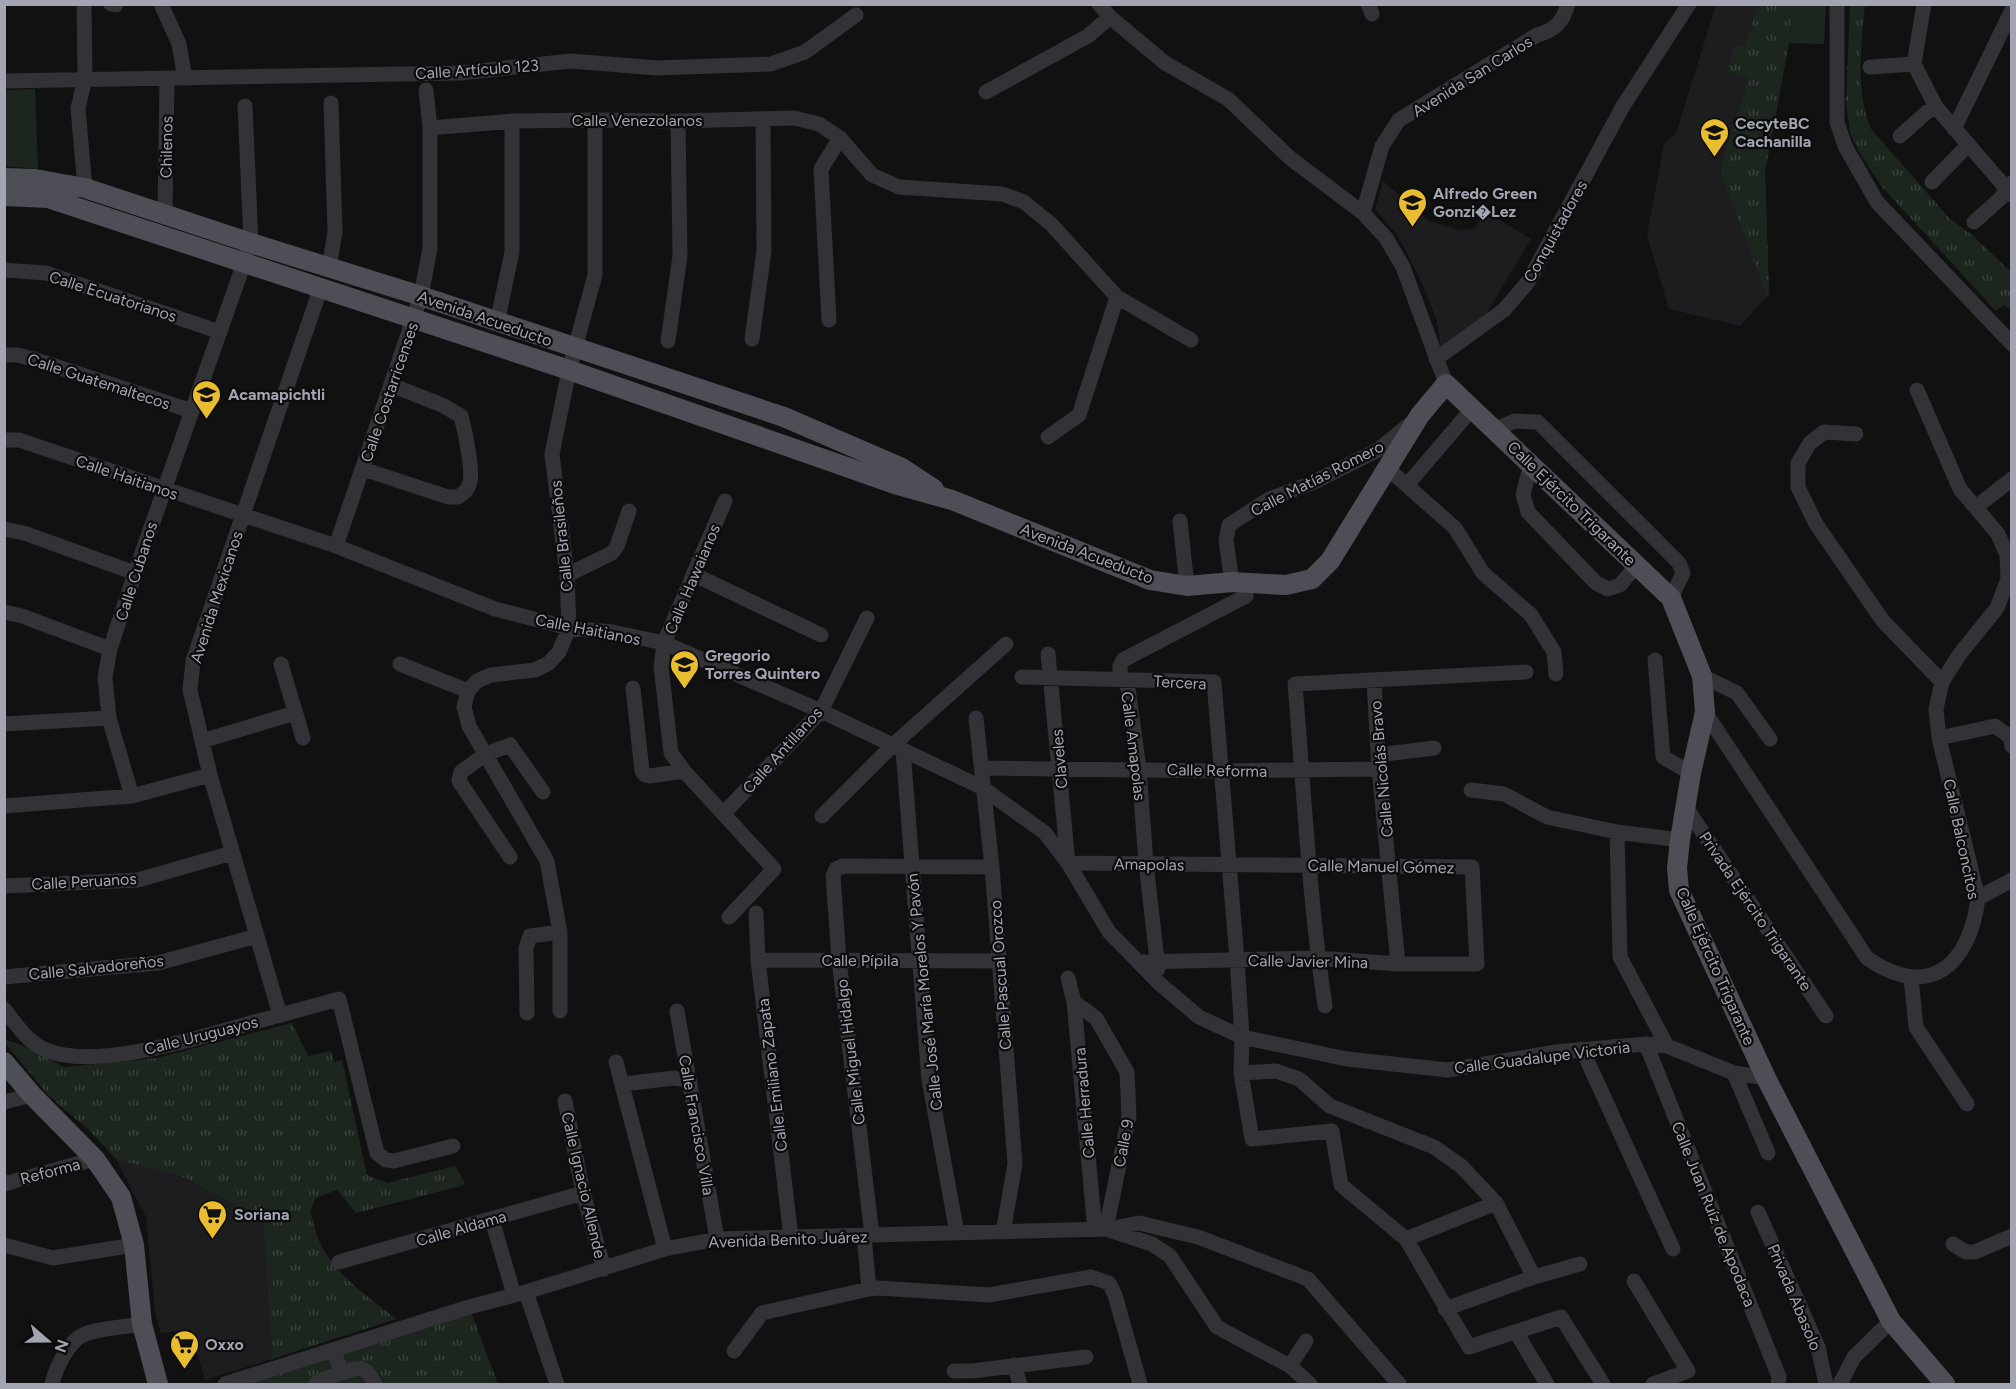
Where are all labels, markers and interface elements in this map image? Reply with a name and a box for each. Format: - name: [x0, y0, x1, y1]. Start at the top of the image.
- street label: Avenida San Carlos: [1409, 32, 1536, 121]
- street label: Calle Artículo 123: [415, 56, 540, 83]
- street label: Calle Venezolanos: [572, 111, 702, 130]
- place label: CecyteBC Cachanilla: [1735, 114, 1811, 151]
- street label: Chilenos: [156, 116, 177, 178]
- school or university icon: CecyteBC Cachanilla: [1698, 116, 1730, 158]
- street label: Conquistadores: [1520, 177, 1591, 285]
- place label: Alfredo Green Gonzi�Lez: [1433, 184, 1537, 221]
- school or university icon: Alfredo Green Gonzi�Lez: [1396, 186, 1428, 228]
- street label: Calle Ecuatorianos: [47, 267, 179, 326]
- street label: Avenida Acueducto: [415, 287, 555, 350]
- street label: Calle Costarricenses: [357, 320, 422, 464]
- street label: Calle Guatemaltecos: [25, 349, 173, 414]
- school or university icon: Acamapichtli: [191, 378, 223, 420]
- place label: Acamapichtli: [228, 385, 325, 404]
- street label: Calle Matías Romero: [1248, 437, 1387, 520]
- street label: Calle Ejército Trigarante: [1504, 437, 1640, 570]
- street label: Calle Haitianos: [73, 451, 180, 504]
- street label: Calle Brasileños: [546, 479, 577, 593]
- street label: Calle Cubanos: [112, 519, 161, 623]
- street label: Avenida Acueducto: [1018, 519, 1156, 588]
- street label: Calle Hawaianos: [661, 521, 724, 637]
- street label: Avenida Mexicanos: [186, 529, 247, 666]
- street label: Calle Haitianos: [534, 610, 642, 649]
- place label: Gregorio Torres Quintero: [705, 646, 820, 683]
- school or university icon: Gregorio Torres Quintero: [668, 648, 700, 690]
- street label: Tercera: [1153, 672, 1207, 693]
- street label: Calle Amapolas: [1117, 690, 1150, 802]
- street label: Calle Nicolás Bravo: [1366, 700, 1397, 838]
- street label: Calle Antillanos: [739, 703, 826, 797]
- street label: Claveles: [1047, 728, 1072, 790]
- street label: Calle Reforma: [1167, 760, 1267, 781]
- street label: Calle Balconcitos: [1939, 777, 1984, 901]
- street label: Privada Ejército Trigarante: [1695, 828, 1816, 995]
- street label: Amapolas: [1114, 854, 1184, 875]
- street label: Calle Manuel Gómez: [1307, 856, 1455, 877]
- street label: Calle Peruanos: [31, 869, 137, 894]
- street label: Calle José María Morelos Y Pavón: [903, 872, 946, 1111]
- street label: Calle Ejército Trigarante: [1672, 884, 1759, 1048]
- street label: Calle Pascual Orozco: [986, 899, 1015, 1051]
- street label: Calle Salvadoreños: [28, 951, 165, 984]
- street label: Calle Pípila: [821, 951, 899, 970]
- street label: Calle Javier Mina: [1248, 951, 1368, 972]
- street label: Calle Miguel Hidalgo: [832, 978, 869, 1126]
- street label: Calle Emiliano Zapata: [754, 997, 791, 1153]
- street label: Calle Uruguayos: [142, 1012, 260, 1059]
- street label: Calle Guadalupe Victoria: [1453, 1037, 1631, 1078]
- street label: Calle Herradura: [1070, 1047, 1099, 1159]
- street label: Calle Francisco Villa: [675, 1053, 718, 1197]
- street label: Calle Ignacio Allende: [557, 1110, 610, 1260]
- street label: Calle 9: [1110, 1117, 1137, 1169]
- street label: Calle Juan Ruíz de Apodaca: [1668, 1119, 1759, 1310]
- street label: Reforma: [18, 1154, 82, 1189]
- supermarket icon: Soriana: [197, 1198, 229, 1240]
- place label: Soriana: [234, 1205, 289, 1224]
- street label: Calle Aldama: [414, 1207, 509, 1250]
- street label: Avenida Benito Juárez: [708, 1227, 868, 1252]
- street label: Privada Abasolo: [1764, 1241, 1826, 1353]
- north arrow: [18, 1311, 78, 1371]
- supermarket icon: Oxxo: [168, 1328, 200, 1370]
- place label: Oxxo: [205, 1335, 244, 1354]
- text: N: [51, 1337, 73, 1355]

